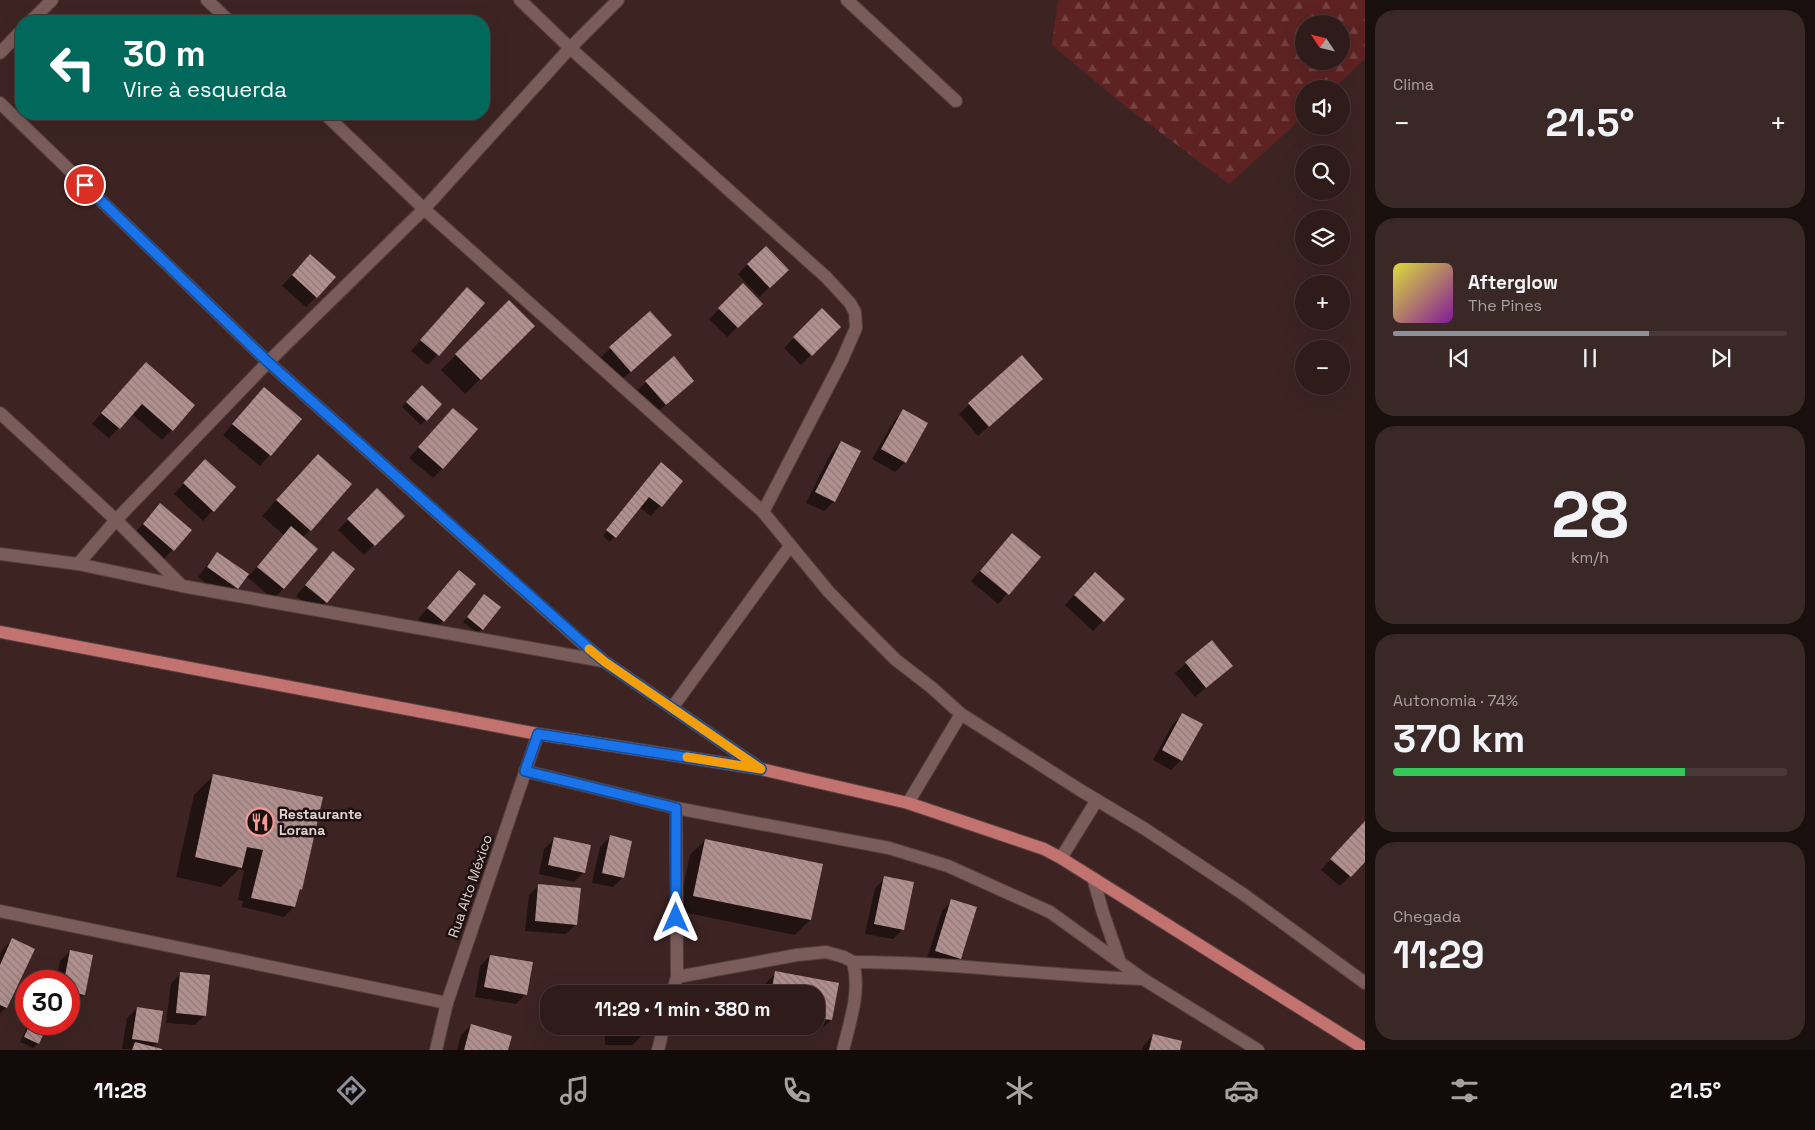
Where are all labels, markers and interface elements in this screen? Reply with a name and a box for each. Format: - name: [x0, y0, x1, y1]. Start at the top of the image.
- north arrow: [1295, 15, 1350, 70]
- map controls: [1295, 15, 1350, 395]
- text: 30 m: [123, 32, 206, 76]
- icon: left: [40, 35, 105, 100]
- text: Clima: [1393, 74, 1434, 95]
- text: Vire à esquerda: [123, 75, 287, 103]
- button: sound: [1295, 80, 1350, 135]
- text: 21.5°: [1546, 99, 1634, 147]
- text: −: [1393, 105, 1410, 141]
- text: +: [1770, 105, 1787, 141]
- button: search: [1295, 145, 1350, 200]
- pin: [64, 164, 106, 206]
- icon: arrive: [71, 171, 99, 199]
- button: layers: [1295, 210, 1350, 265]
- text: Afterglow: [1468, 270, 1558, 295]
- button: +: [1295, 275, 1350, 330]
- text: The Pines: [1468, 295, 1542, 316]
- button: −: [1295, 340, 1350, 395]
- icon: previous: [1445, 344, 1473, 372]
- icon: pause: [1576, 344, 1604, 372]
- icon: next: [1707, 344, 1735, 372]
- text: 28: [1551, 473, 1629, 556]
- text: km/h: [1571, 547, 1609, 568]
- text: Autonomia · 74%: [1393, 690, 1518, 711]
- text: 370 km: [1393, 715, 1525, 763]
- place label: Restaurante Lorana: [279, 805, 362, 839]
- restaurant icon: Restaurante Lorana: [245, 807, 275, 837]
- street label: Rua Alto México: [444, 832, 496, 940]
- position arrow: [649, 891, 701, 943]
- text: Chegada: [1393, 906, 1461, 927]
- text: 11:29: [1393, 931, 1485, 979]
- speed limit sign: 30: [15, 970, 80, 1035]
- text: 11:29 · 1 min · 380 m: [594, 997, 771, 1022]
- icon: directions: [334, 1073, 369, 1108]
- icon: music: [557, 1073, 592, 1108]
- icon: phone: [779, 1073, 814, 1108]
- icon: climate: [1002, 1073, 1037, 1108]
- icon: car: [1224, 1073, 1259, 1108]
- icon: filters: [1447, 1073, 1482, 1108]
- text: 11:28: [94, 1076, 147, 1104]
- text: 21.5°: [1670, 1076, 1721, 1104]

